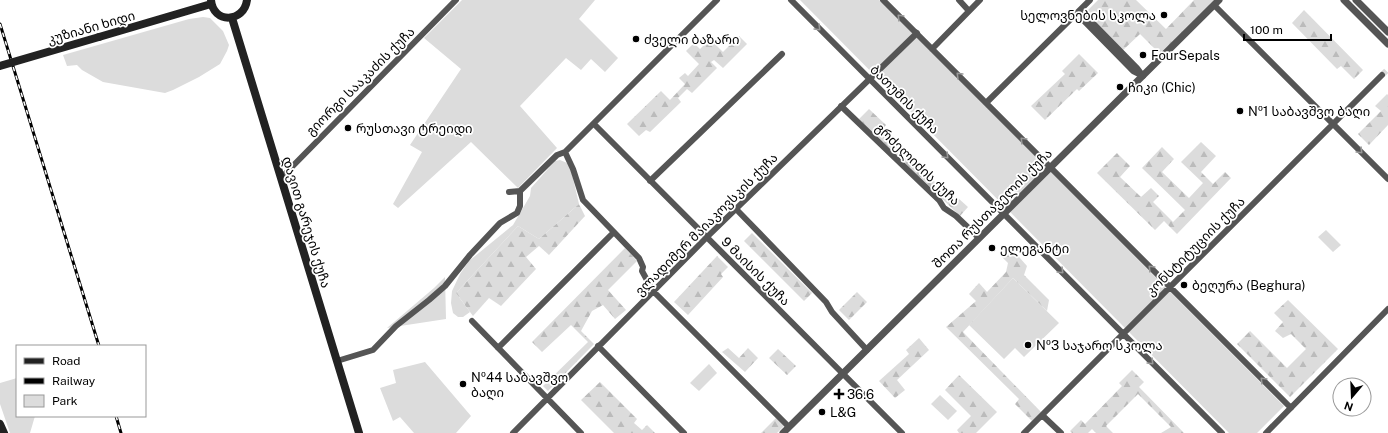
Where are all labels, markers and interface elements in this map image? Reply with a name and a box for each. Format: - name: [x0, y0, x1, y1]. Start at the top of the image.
- street label: კუზიანი ხიდი: [46, 8, 137, 48]
- place label: სელოვნების სკოლა: [1020, 8, 1156, 24]
- marker: სელოვნების სკოლა: [1159, 10, 1169, 20]
- one-way arrow: [897, 14, 905, 22]
- scale bar: [1244, 16, 1331, 42]
- one-way arrow: [813, 23, 821, 31]
- text: 100 m: [1250, 23, 1283, 37]
- street label: გიორგი სააკაძის ქუჩა: [303, 24, 418, 139]
- place label: ძველი ბაზარი: [644, 32, 739, 48]
- marker: ძველი ბაზარი: [631, 34, 641, 44]
- place label: FourSepals: [1151, 48, 1220, 63]
- marker: FourSepals: [1138, 50, 1148, 60]
- street label: ბათუმის ქუჩა: [867, 62, 942, 137]
- one-way arrow: [956, 73, 964, 80]
- place label: ჩიკი (Chic): [1128, 80, 1196, 95]
- marker: ჩიკი (Chic): [1115, 82, 1125, 92]
- place label: №1 საბავშვო ბაღი: [1248, 104, 1370, 120]
- marker: №1 საბავშვო ბაღი: [1235, 106, 1245, 116]
- street label: გრძელიძის ქუჩა: [872, 120, 963, 209]
- place label: რუსთავი ტრეიდი: [356, 121, 473, 137]
- marker: რუსთავი ტრეიდი: [343, 123, 353, 133]
- one-way arrow: [1020, 137, 1028, 145]
- street label: შოთა რუსთაველის ქუჩა: [930, 146, 1056, 272]
- one-way arrow: [1356, 146, 1363, 154]
- street label: ვლადიმერ მაიაკოვსკის ქუჩა: [632, 150, 781, 299]
- one-way arrow: [941, 151, 949, 159]
- street label: დავით გარეჯის ქუჩა: [278, 155, 334, 290]
- street label: კონსტიტუციის ქუჩა: [1143, 194, 1248, 299]
- street label: 9 მაისის ქუჩა: [718, 234, 793, 309]
- place label: ელეგანტი: [1000, 241, 1069, 257]
- marker: ელეგანტი: [987, 243, 997, 253]
- one-way arrow: [1056, 266, 1064, 274]
- one-way arrow: [1148, 266, 1156, 273]
- place label: ბეღურა (Beghura): [1192, 278, 1306, 294]
- marker: ბეღურა (Beghura): [1179, 280, 1189, 290]
- place label: №3 საჯარო სკოლა: [1036, 338, 1163, 354]
- marker: №3 საჯარო სკოლა: [1023, 340, 1033, 350]
- legend: [16, 345, 146, 417]
- text: Road: [52, 354, 80, 368]
- one-way arrow: [1146, 357, 1153, 364]
- place label: №44 საბავშვო ბაღი: [471, 370, 568, 401]
- text: Railway: [52, 374, 96, 388]
- one-way arrow: [1260, 377, 1268, 385]
- north arrow: [1332, 377, 1372, 417]
- marker: №44 საბავშვო ბაღი: [458, 379, 468, 389]
- place label: 36.6: [847, 387, 874, 402]
- marker: 36.6: [834, 389, 844, 399]
- text: Park: [52, 394, 78, 408]
- text: N: [1343, 399, 1355, 414]
- place label: L&G: [830, 405, 856, 420]
- marker: L&G: [817, 407, 827, 417]

